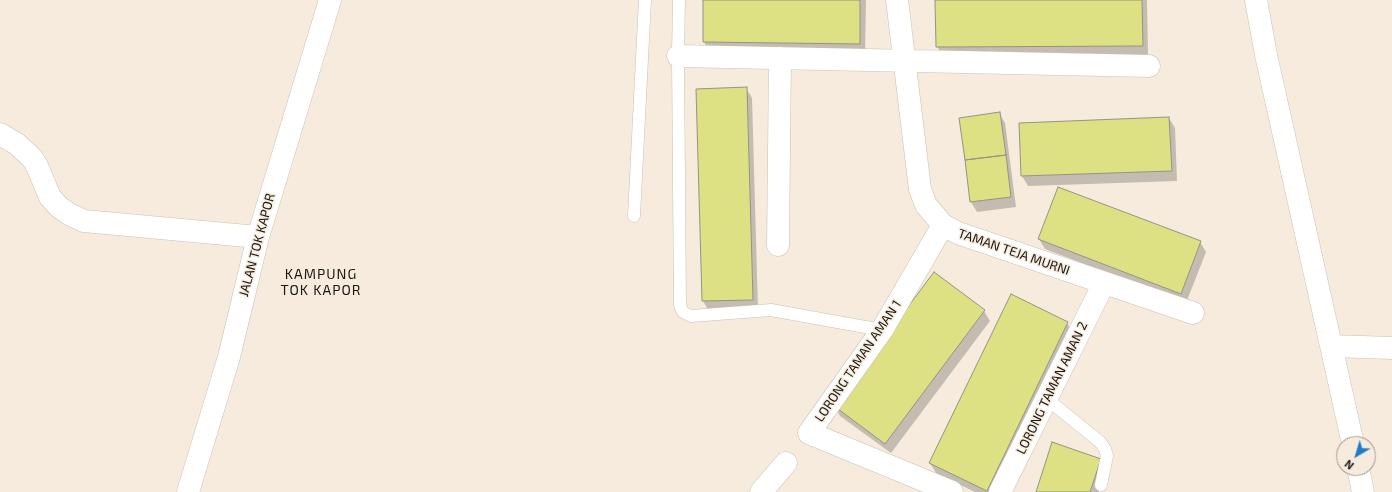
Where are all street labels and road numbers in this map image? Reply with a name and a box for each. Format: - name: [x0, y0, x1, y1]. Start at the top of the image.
- street label: JALAN TOK KAPOR: [236, 192, 278, 298]
- street label: TAMAN TEJA MURNI: [956, 226, 1072, 278]
- street label: LORONG TAMAN AMAN 1: [811, 297, 905, 425]
- street label: LORONG TAMAN AMAN 2: [1013, 319, 1091, 457]

